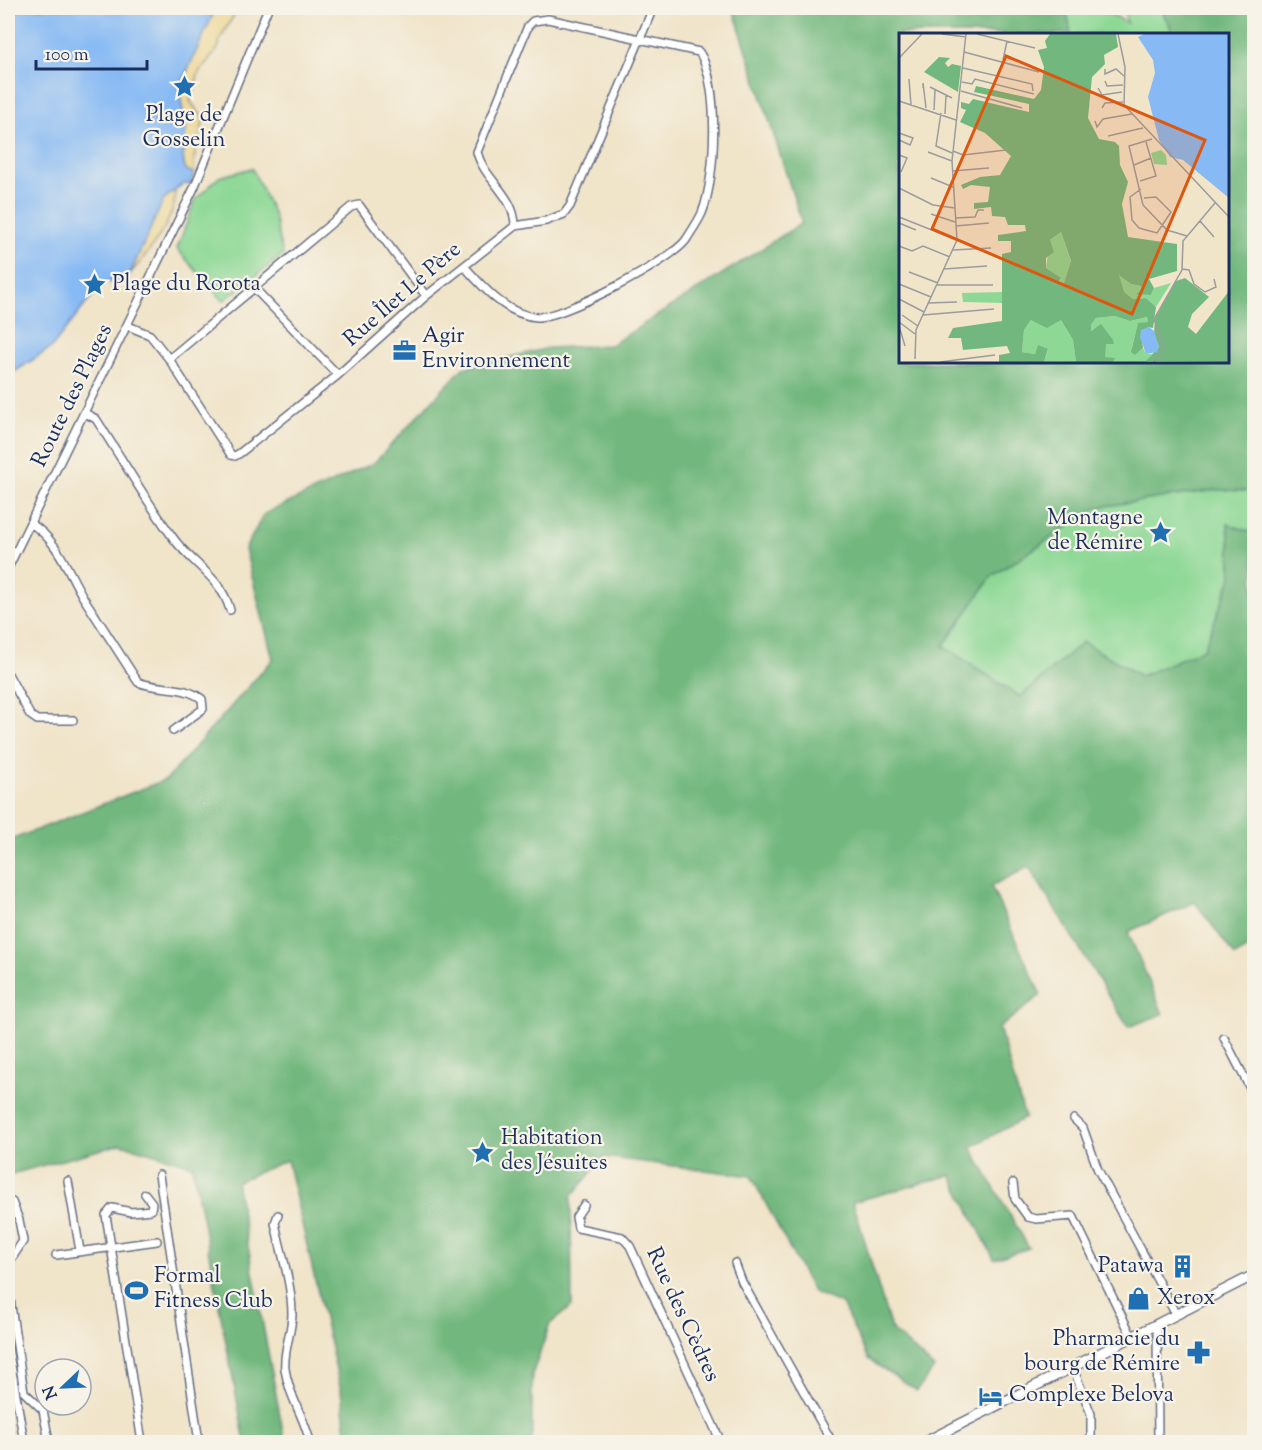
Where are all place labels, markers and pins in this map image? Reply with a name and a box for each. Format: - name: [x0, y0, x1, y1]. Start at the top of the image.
- place icon: Plage de Gosselin: [171, 74, 197, 100]
- place label: Plage de Gosselin: [143, 100, 225, 157]
- place label: Plage du Rorota: [112, 269, 261, 301]
- place icon: Plage du Rorota: [81, 272, 107, 298]
- place label: Agir Environnement: [422, 321, 571, 378]
- office icon: Agir Environnement: [391, 337, 417, 363]
- place label: Montagne de Rémire: [1047, 503, 1143, 560]
- place icon: Montagne de Rémire: [1148, 519, 1174, 545]
- place label: Habitation des Jésuites: [501, 1123, 607, 1180]
- place icon: Habitation des Jésuites: [470, 1139, 496, 1165]
- place label: Patawa: [1098, 1251, 1164, 1283]
- building icon: Patawa: [1169, 1254, 1195, 1280]
- place label: Formal Fitness Club: [154, 1261, 273, 1318]
- sports icon: Formal Fitness Club: [123, 1277, 149, 1303]
- place label: Xerox: [1157, 1283, 1215, 1315]
- shop icon: Xerox: [1126, 1286, 1152, 1312]
- place label: Pharmacie du bourg de Rémire: [1024, 1324, 1180, 1381]
- pharmacy icon: Pharmacie du bourg de Rémire: [1185, 1340, 1211, 1366]
- place label: Complexe Belova: [1009, 1380, 1174, 1412]
- hotel icon: Complexe Belova: [978, 1383, 1004, 1409]

